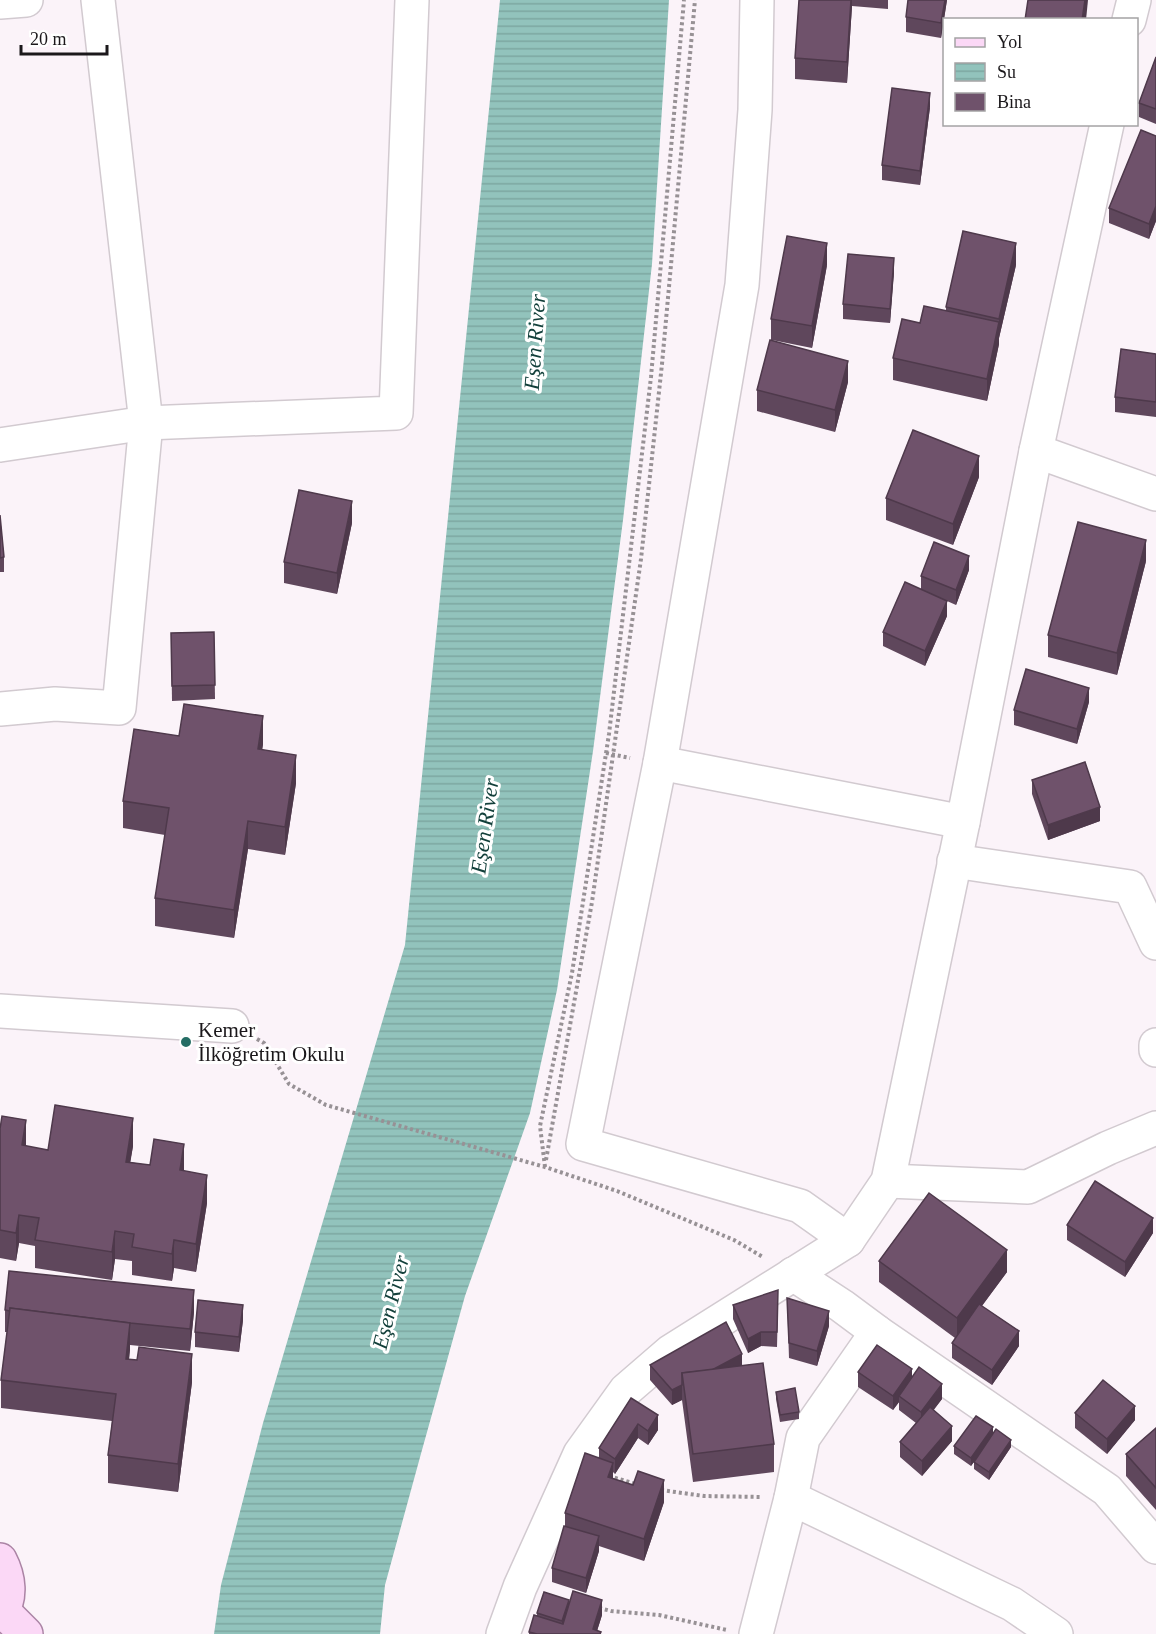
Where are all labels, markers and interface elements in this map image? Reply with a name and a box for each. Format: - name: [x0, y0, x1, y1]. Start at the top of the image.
- scale bar: [21, 18, 106, 56]
- legend: [943, 18, 1138, 126]
- text: 20 m: [30, 29, 67, 49]
- text: Yol: [997, 32, 1022, 52]
- text: Su: [997, 62, 1016, 82]
- text: Bina: [997, 92, 1031, 112]
- water label: Eşen River: [519, 293, 550, 392]
- water label: Eşen River: [465, 776, 504, 876]
- place label: Kemer İlköğretim Okulu: [198, 1018, 345, 1066]
- marker: Kemer İlköğretim Okulu: [179, 1035, 193, 1049]
- water label: Eşen River: [367, 1252, 414, 1353]

